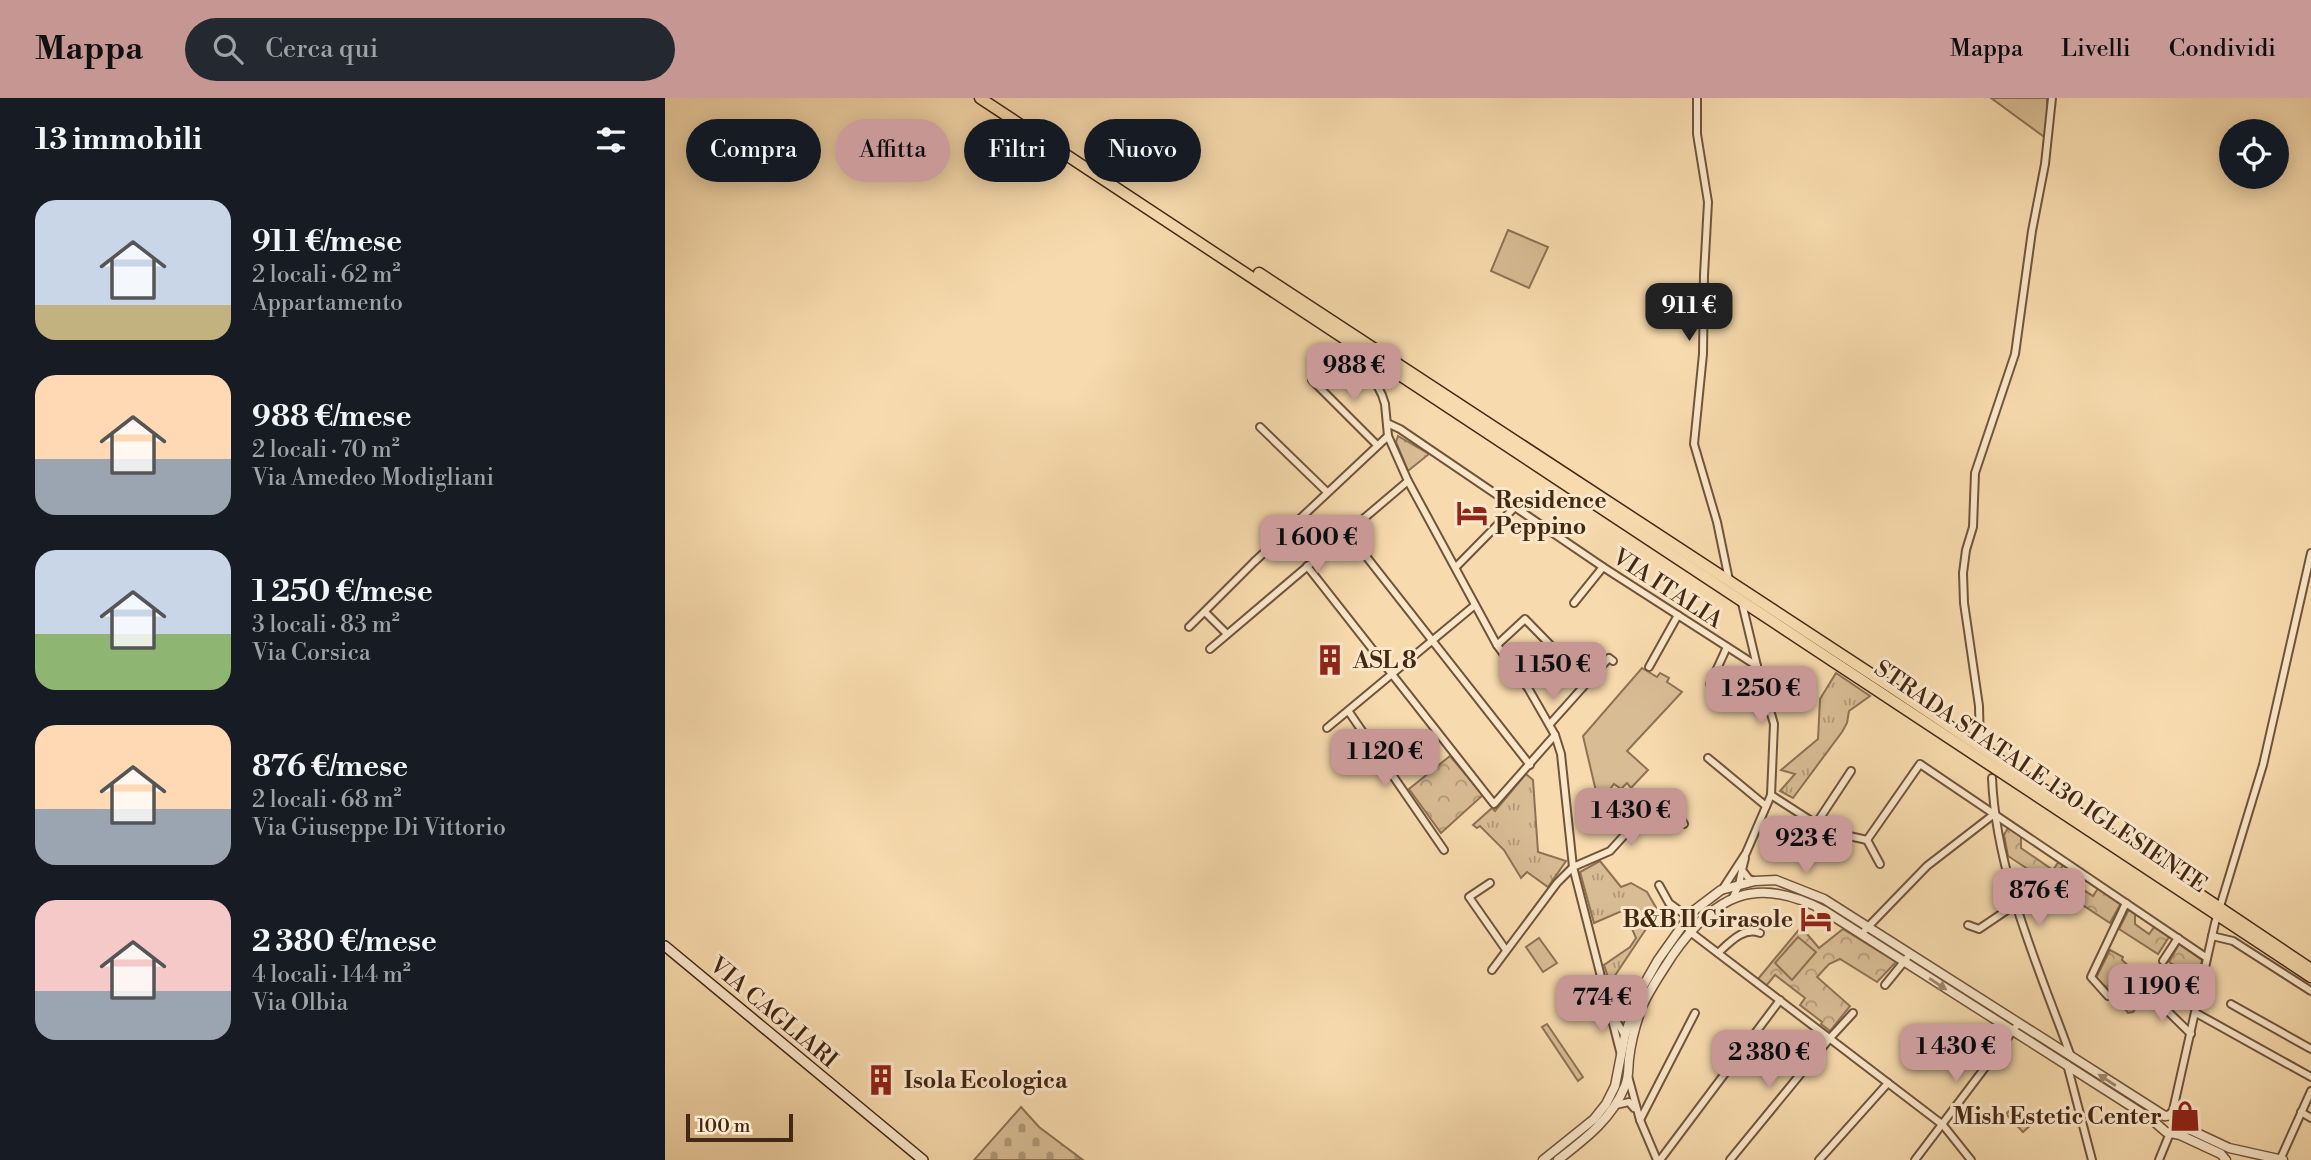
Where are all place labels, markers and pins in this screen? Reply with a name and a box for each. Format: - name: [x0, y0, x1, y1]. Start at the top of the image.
- pin: 911 €: [1640, 284, 1738, 343]
- pin: 988 €: [1305, 344, 1403, 403]
- place label: Residence Peppino: [1495, 487, 1607, 541]
- hotel icon: Residence Peppino: [1455, 496, 1489, 530]
- pin: 1 600 €: [1252, 516, 1382, 575]
- pin: 1 150 €: [1488, 642, 1618, 702]
- building icon: ASL 8: [1313, 643, 1347, 677]
- place label: ASL 8: [1352, 647, 1417, 675]
- pin: 1 250 €: [1696, 666, 1826, 726]
- pin: 1 120 €: [1320, 730, 1450, 789]
- pin: 1 430 €: [1566, 788, 1696, 848]
- pin: 923 €: [1757, 816, 1855, 876]
- pin: 876 €: [1990, 868, 2088, 928]
- hotel icon: B&B Il Girasole: [1799, 902, 1833, 936]
- place label: B&B Il Girasole: [1623, 906, 1793, 934]
- pin: 1 190 €: [2097, 964, 2227, 1024]
- pin: 774 €: [1553, 976, 1651, 1035]
- pin: 1 430 €: [1891, 1024, 2021, 1084]
- pin: 2 380 €: [1704, 1030, 1834, 1090]
- building icon: Isola Ecologica: [864, 1063, 898, 1097]
- place label: Isola Ecologica: [904, 1067, 1068, 1095]
- shop icon: Mish Estetic Center: [2168, 1099, 2202, 1133]
- place label: Mish Estetic Center: [1953, 1103, 2162, 1131]

